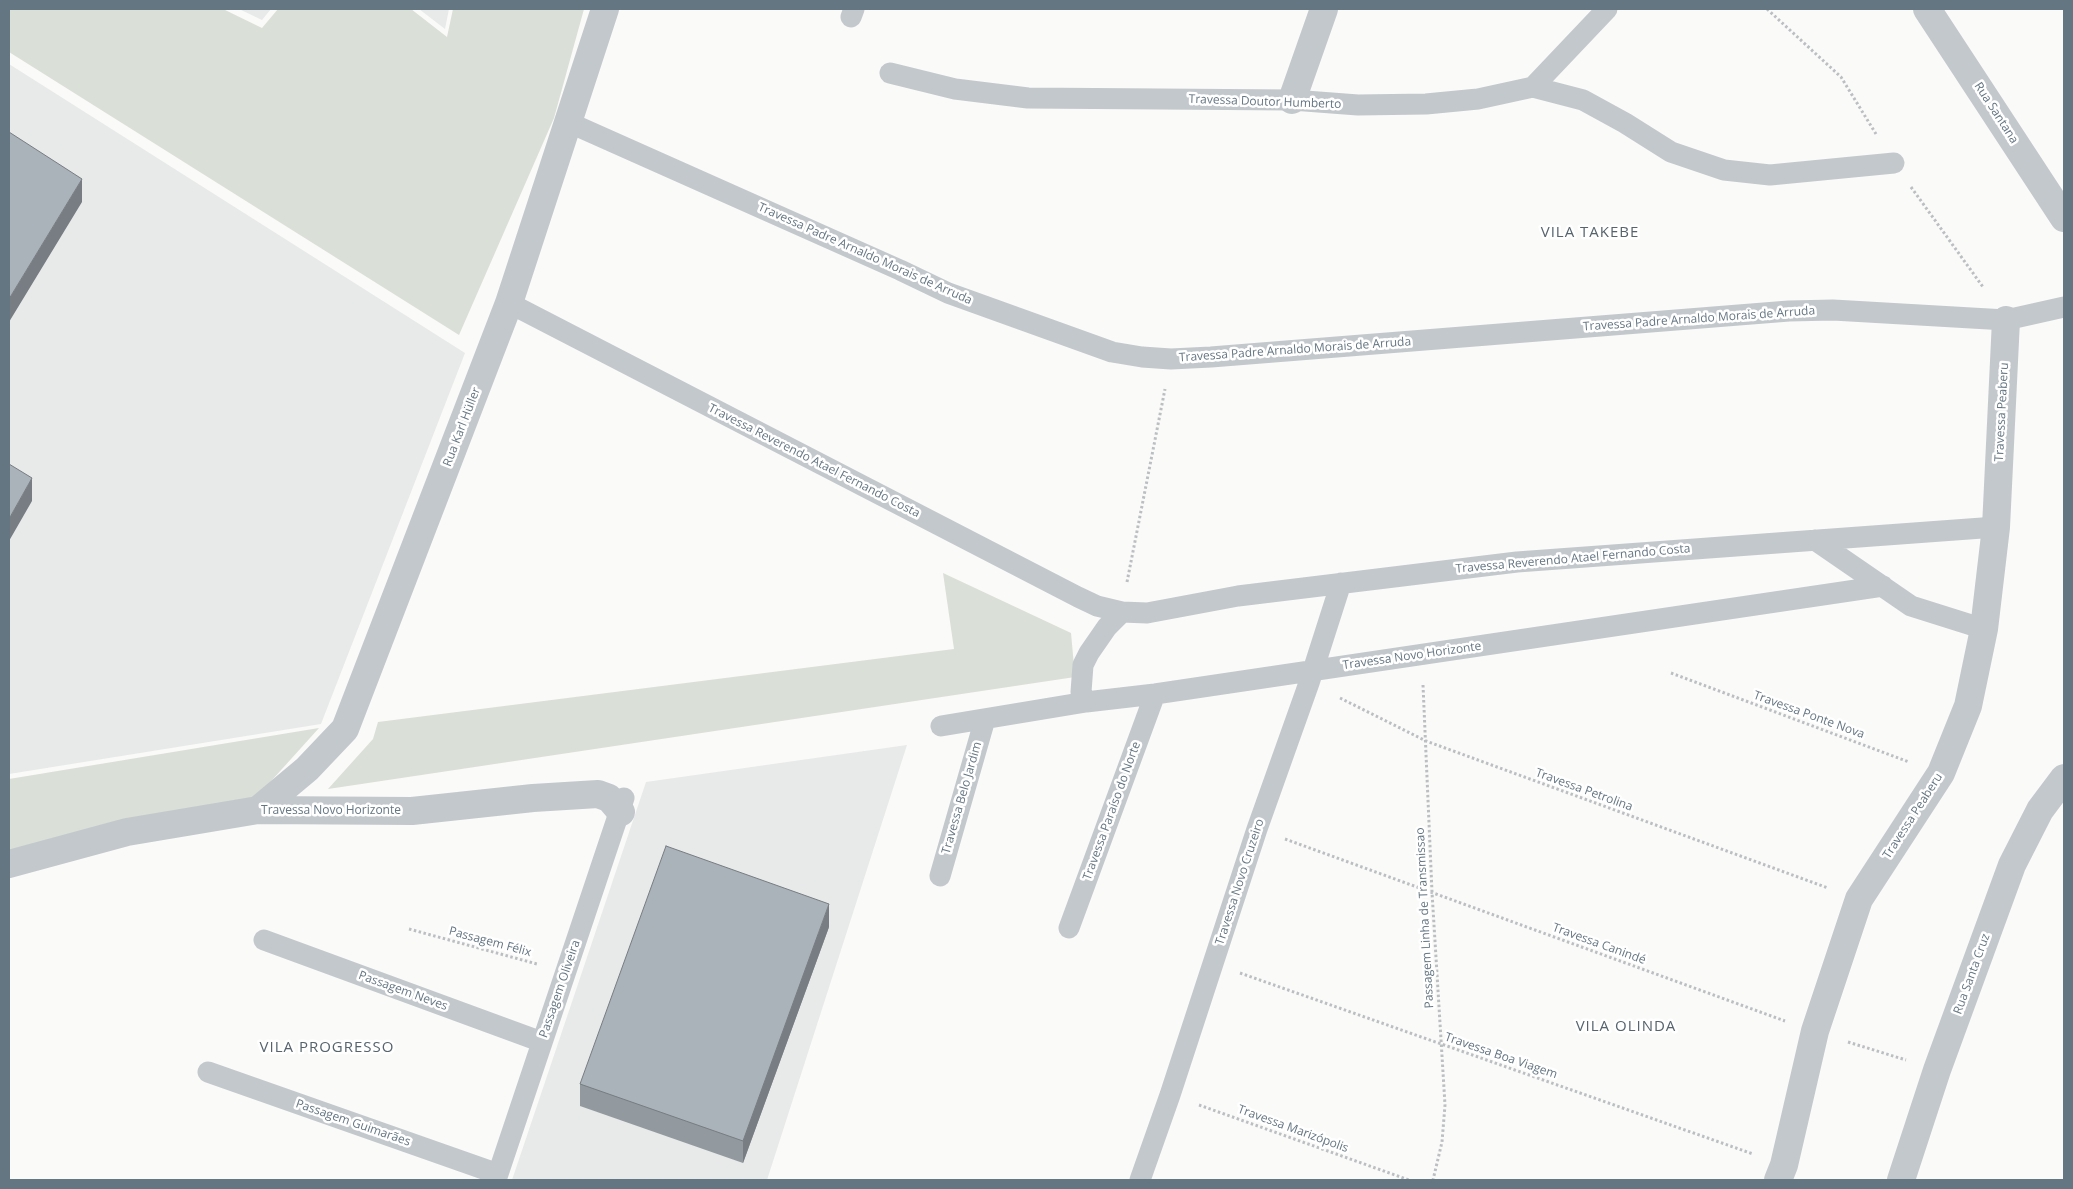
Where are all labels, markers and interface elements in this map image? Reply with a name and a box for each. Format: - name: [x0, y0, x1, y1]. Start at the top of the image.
- street label: Rua Santana: [1971, 80, 2021, 146]
- street label: Travessa Doutor Humberto: [1188, 92, 1342, 112]
- street label: Travessa Padre Arnaldo Morais de Arruda: [756, 200, 974, 308]
- district label: VILA TAKEBE: [1539, 224, 1641, 242]
- street label: Travessa Padre Arnaldo Morais de Arruda: [1582, 304, 1816, 334]
- street label: Travessa Padre Arnaldo Morais de Arruda: [1178, 335, 1412, 365]
- street label: Travessa Peaberu: [1992, 362, 2012, 462]
- street label: Rua Karl Hüller: [440, 385, 484, 469]
- street label: Travessa Reverendo Atael Fernando Costa: [706, 401, 922, 521]
- street label: Travessa Reverendo Atael Fernando Costa: [1455, 542, 1691, 576]
- street label: Travessa Novo Horizonte: [1342, 639, 1482, 673]
- street label: Travessa Ponte Nova: [1752, 688, 1866, 742]
- street label: Travessa Belo Jardim: [939, 740, 985, 856]
- street label: Travessa Paraíso do Norte: [1080, 740, 1144, 882]
- street label: Travessa Petrolina: [1533, 766, 1635, 814]
- street label: Travessa Peaberu: [1880, 771, 1946, 861]
- street label: Travessa Novo Horizonte: [261, 804, 401, 818]
- street label: Travessa Novo Cruzeiro: [1213, 817, 1267, 947]
- street label: Passagem Linha de Transmissao: [1413, 827, 1437, 1009]
- street label: Travessa Canindé: [1550, 920, 1648, 968]
- street label: Passagem Félix: [447, 924, 533, 960]
- street label: Rua Santa Cruz: [1951, 932, 1993, 1016]
- street label: Passagem Oliveira: [537, 938, 583, 1040]
- street label: Passagem Neves: [357, 968, 449, 1014]
- district label: VILA OLINDA: [1574, 1018, 1678, 1036]
- street label: Travessa Boa Viagem: [1443, 1030, 1559, 1082]
- district label: VILA PROGRESSO: [258, 1039, 396, 1057]
- street label: Passagem Guimarães: [294, 1097, 412, 1149]
- street label: Travessa Marizópolis: [1236, 1102, 1350, 1156]

